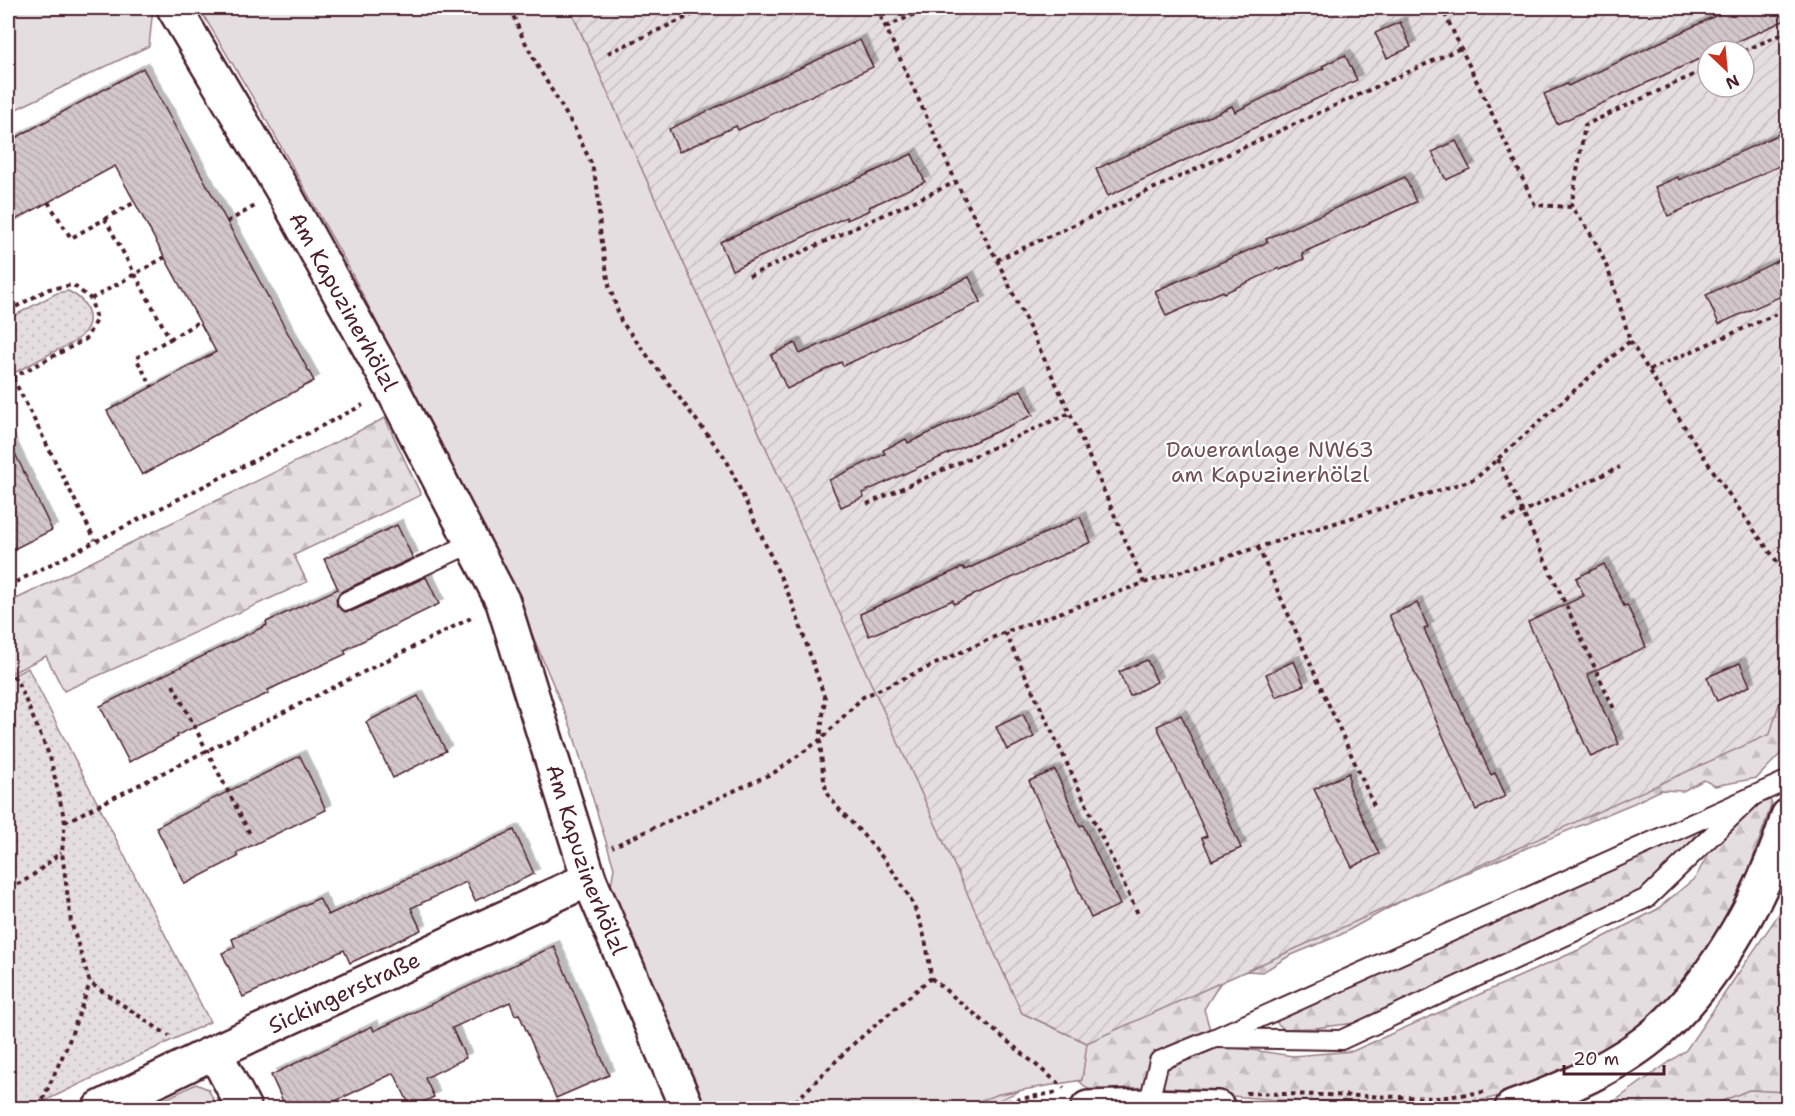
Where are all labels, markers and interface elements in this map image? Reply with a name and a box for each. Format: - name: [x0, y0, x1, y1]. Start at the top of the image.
- north arrow: [1696, 39, 1756, 99]
- text: N: [1722, 70, 1743, 94]
- street label: Am Kapuzinerhölzl: [283, 207, 405, 396]
- park label: Daueranlage NW63 am Kapuzinerhölzl: [1166, 435, 1374, 489]
- street label: Am Kapuzinerhölzl: [540, 761, 634, 959]
- street label: Sickingerstraße: [263, 945, 425, 1040]
- scale bar: [1564, 1038, 1664, 1076]
- text: 20 m: [1573, 1047, 1619, 1071]

